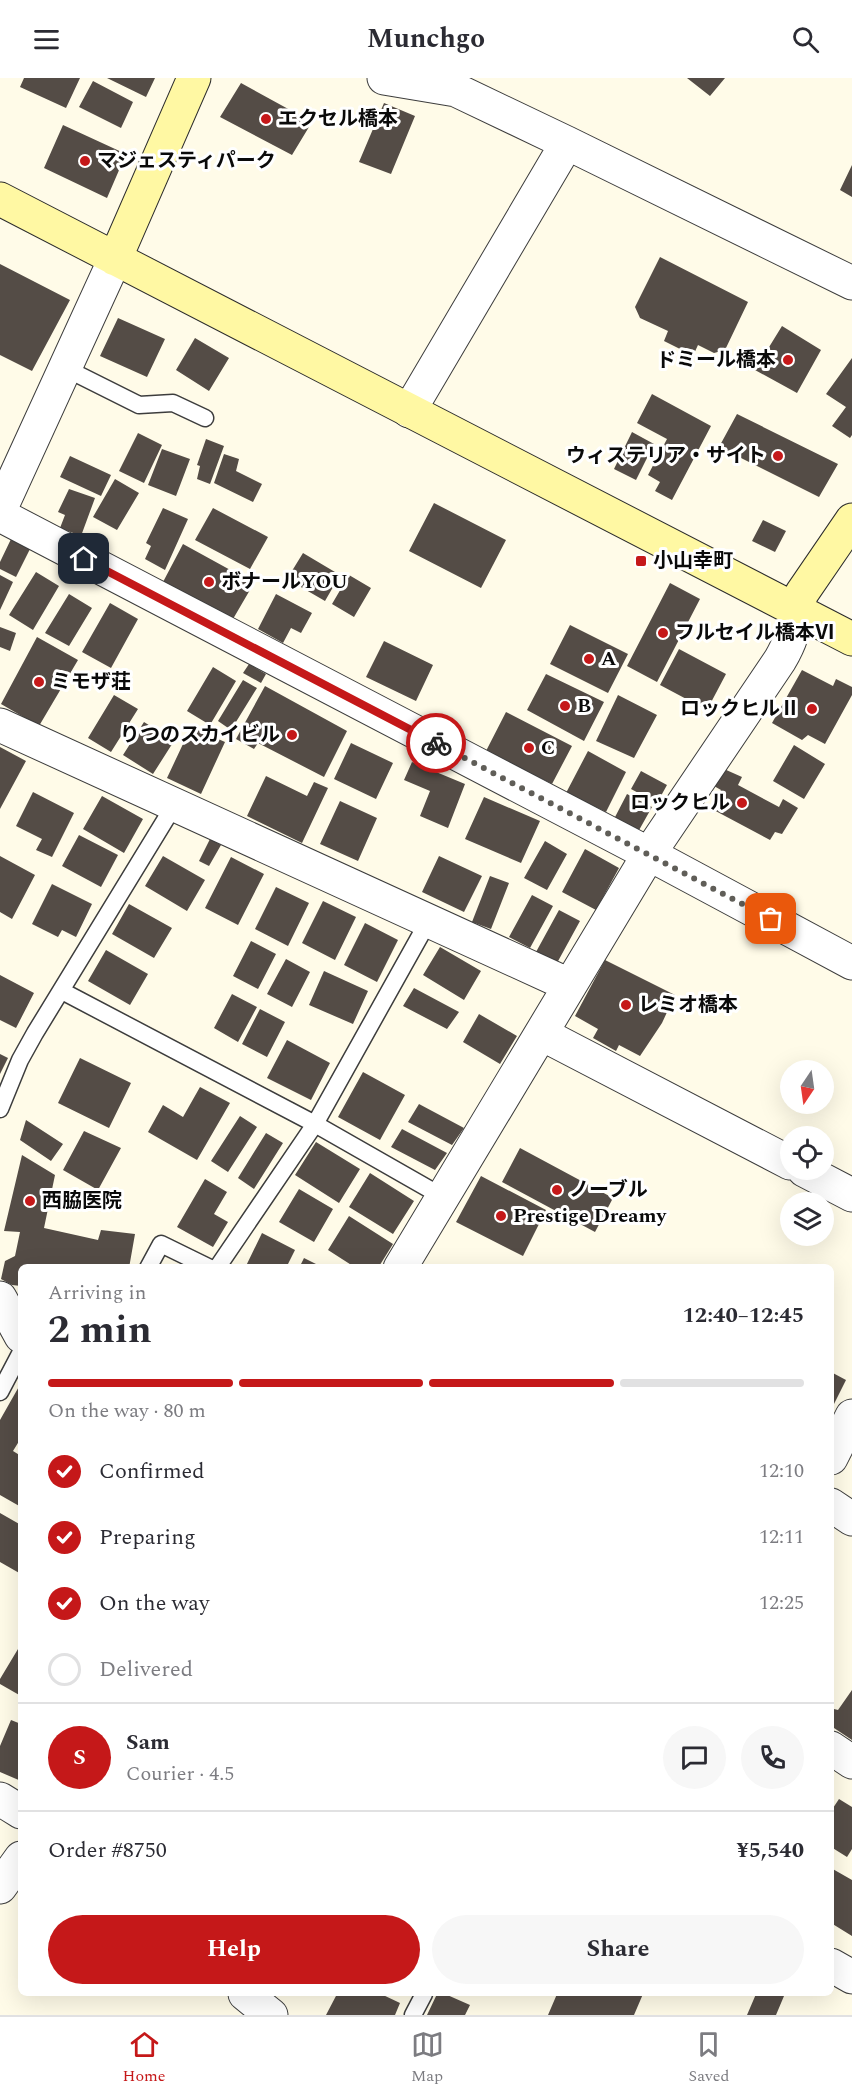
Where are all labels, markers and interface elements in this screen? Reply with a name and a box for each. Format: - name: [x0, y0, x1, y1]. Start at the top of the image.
- text: Munchgo: [367, 18, 485, 60]
- icon: menu: [30, 23, 63, 56]
- icon: search: [789, 23, 822, 56]
- place label: エクセル橋本: [278, 104, 398, 134]
- marker: エクセル橋本: [259, 112, 273, 126]
- place label: マジェスティパーク: [97, 146, 276, 176]
- marker: マジェスティパーク: [78, 154, 92, 168]
- place label: ドミール橋本: [656, 345, 776, 375]
- marker: ドミール橋本: [781, 353, 795, 367]
- place label: ウィステリア・サイト: [566, 441, 766, 471]
- marker: ウィステリア・サイト: [771, 449, 785, 463]
- pin: [58, 533, 109, 584]
- icon: home: [67, 542, 100, 575]
- place label: 小山幸町: [653, 546, 733, 576]
- marker: 小山幸町: [634, 554, 648, 568]
- place label: ボナールYOU: [221, 567, 348, 597]
- marker: ボナールYOU: [202, 575, 216, 589]
- place label: フルセイル橋本Ⅵ: [675, 618, 835, 648]
- marker: フルセイル橋本Ⅵ: [656, 626, 670, 640]
- place label: A: [601, 644, 617, 674]
- marker: A: [582, 652, 596, 666]
- place label: ミモザ荘: [51, 667, 131, 697]
- marker: ミモザ荘: [32, 675, 46, 689]
- place label: B: [577, 691, 591, 721]
- place label: ロックヒルⅡ: [680, 694, 800, 724]
- marker: B: [558, 699, 572, 713]
- marker: ロックヒルⅡ: [805, 702, 819, 716]
- courier: [406, 713, 466, 773]
- place label: りつのスカイビル: [120, 720, 280, 750]
- icon: bike: [420, 727, 453, 760]
- marker: りつのスカイビル: [285, 728, 299, 742]
- place label: C: [541, 733, 555, 763]
- marker: C: [522, 741, 536, 755]
- place label: ロックヒル: [630, 788, 730, 818]
- marker: ロックヒル: [735, 796, 749, 810]
- pin: [745, 893, 796, 944]
- icon: bag: [754, 902, 787, 935]
- place label: レミオ橋本: [638, 990, 738, 1020]
- marker: レミオ橋本: [619, 998, 633, 1012]
- north arrow: [780, 1060, 834, 1114]
- map controls: [780, 1060, 834, 1246]
- button: locate: [780, 1126, 834, 1180]
- place label: ノーブル: [569, 1175, 648, 1205]
- marker: ノーブル: [550, 1183, 564, 1197]
- place label: 西脇医院: [42, 1186, 122, 1216]
- button: layers: [780, 1192, 834, 1246]
- marker: 西脇医院: [23, 1194, 37, 1208]
- place label: Prestige Dreamy: [513, 1201, 667, 1231]
- marker: Prestige Dreamy: [494, 1209, 508, 1223]
- text: Arriving in: [48, 1278, 146, 1308]
- text: 12:40–12:45: [682, 1299, 804, 1332]
- text: 2 min: [48, 1301, 152, 1360]
- text: On the way · 80 m: [48, 1396, 206, 1426]
- icon: check: [48, 1455, 81, 1488]
- text: Confirmed: [99, 1455, 205, 1488]
- text: 12:10: [759, 1456, 804, 1486]
- icon: check: [48, 1521, 81, 1554]
- text: Preparing: [99, 1521, 196, 1554]
- text: 12:11: [759, 1522, 804, 1552]
- icon: check: [48, 1587, 81, 1620]
- text: On the way: [99, 1587, 210, 1620]
- text: 12:25: [759, 1588, 804, 1618]
- text: Delivered: [99, 1653, 193, 1686]
- text: Sam: [126, 1726, 170, 1759]
- button: chat: [663, 1726, 726, 1789]
- button: phone: [741, 1726, 804, 1789]
- text: S: [73, 1741, 86, 1774]
- text: Courier · 4.5: [126, 1759, 234, 1789]
- text: Order #8750: [48, 1834, 167, 1867]
- text: ¥5,540: [736, 1834, 804, 1867]
- button: Help: [48, 1915, 420, 1984]
- button: Share: [432, 1915, 804, 1984]
- tab: Home: [122, 2028, 166, 2088]
- tab: Map: [411, 2028, 444, 2088]
- tab: Saved: [688, 2028, 730, 2088]

